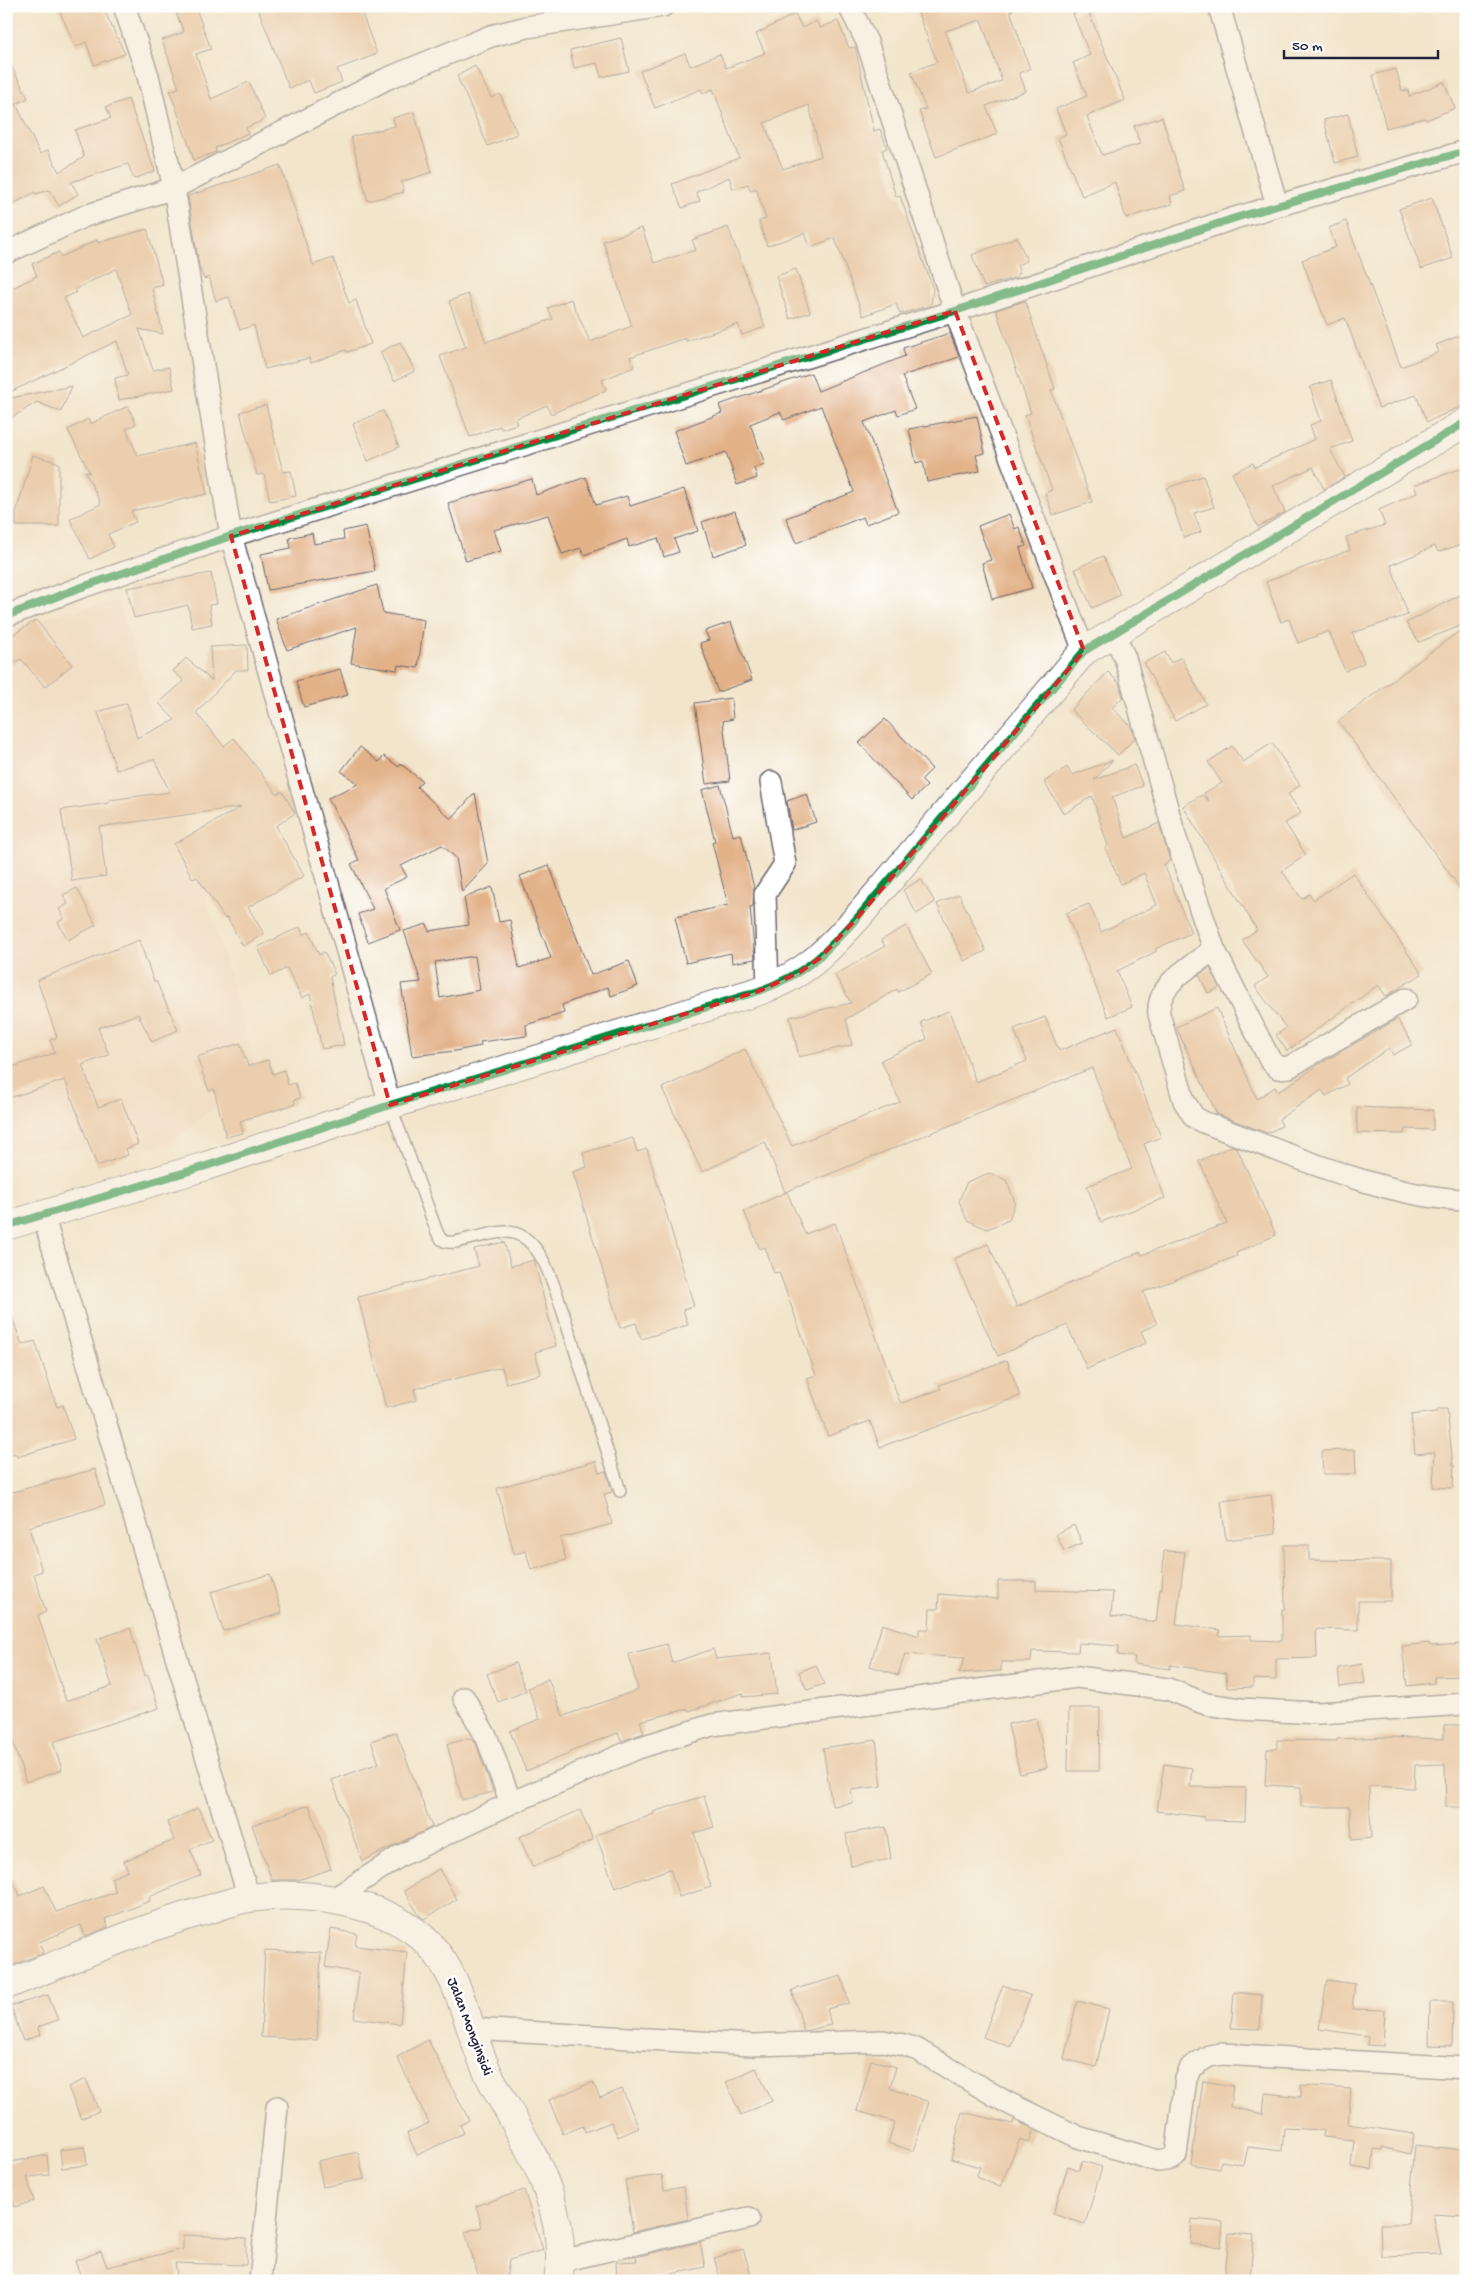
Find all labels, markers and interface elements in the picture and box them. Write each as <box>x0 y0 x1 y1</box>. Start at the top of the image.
scale bar <box>1284 28 1438 60</box>
text: 50 m <box>1292 38 1323 56</box>
street label: Jalan Monginsidi <box>442 1975 496 2078</box>

